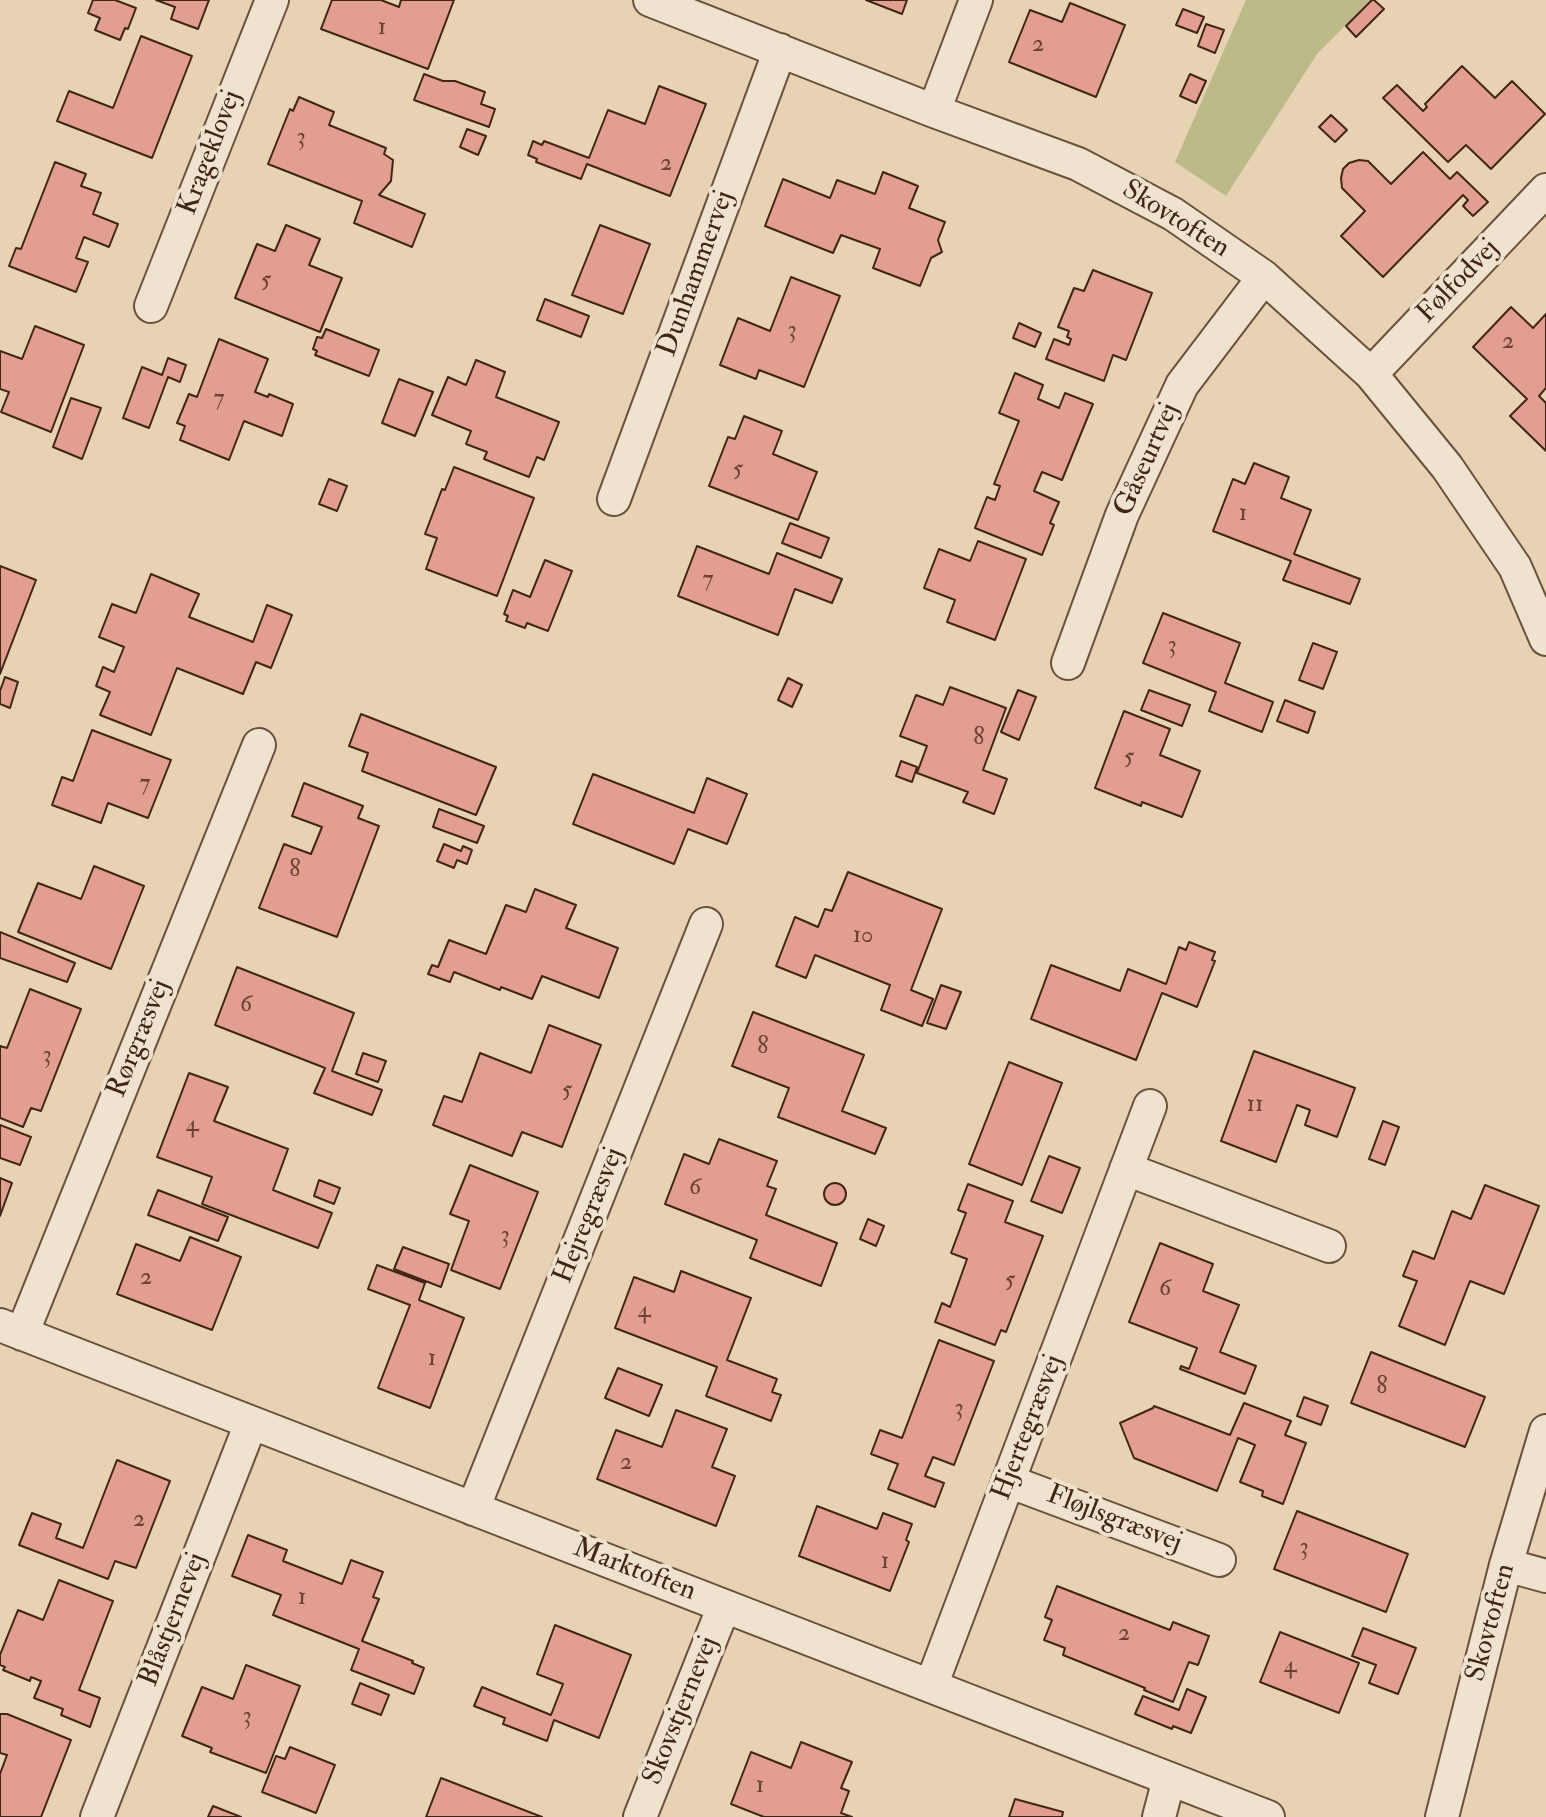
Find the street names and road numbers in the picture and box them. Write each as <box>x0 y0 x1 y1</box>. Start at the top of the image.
street label: Krageklovej <box>172 86 250 220</box>
street label: Skovtoften <box>1115 174 1235 266</box>
street label: Dunhammervej <box>652 187 742 361</box>
street label: Følfodvej <box>1411 233 1507 331</box>
street label: Gåseurtvej <box>1108 398 1188 522</box>
street label: Rørgræsvej <box>101 975 179 1103</box>
street label: Hejregræsvej <box>548 1143 632 1289</box>
street label: Hjertegræsvej <box>986 1351 1072 1505</box>
street label: Fløjlsgræsvej <box>1042 1479 1186 1561</box>
street label: Marktoften <box>568 1532 700 1610</box>
street label: Blåstjernevej <box>133 1548 215 1692</box>
street label: Skovtoften <box>1460 1560 1524 1686</box>
street label: Skovstjernevej <box>637 1632 727 1790</box>

